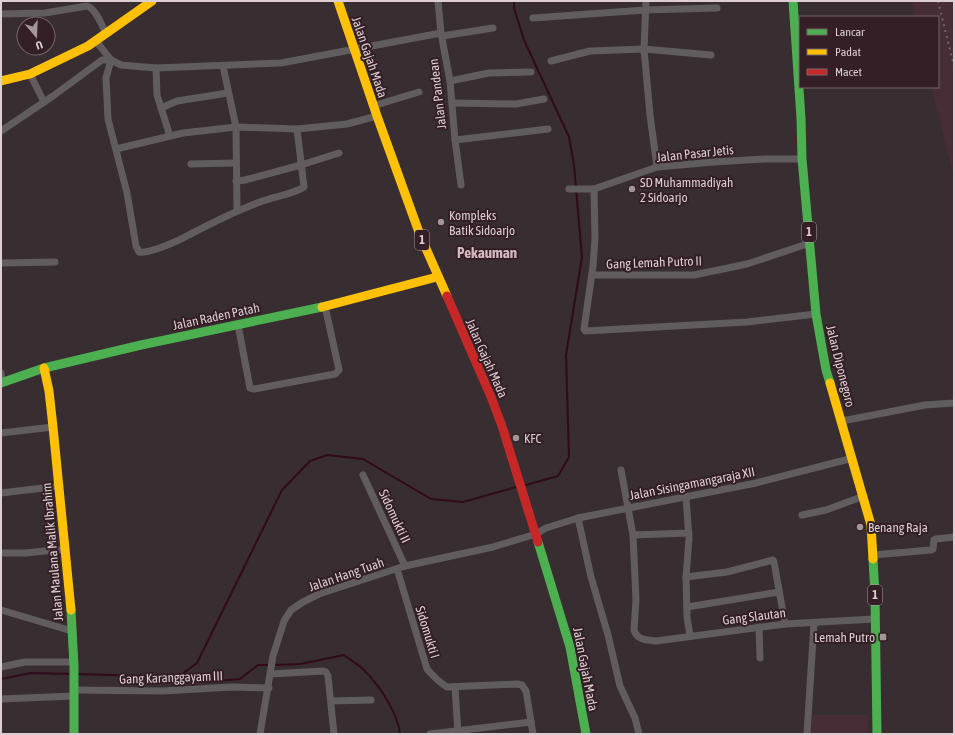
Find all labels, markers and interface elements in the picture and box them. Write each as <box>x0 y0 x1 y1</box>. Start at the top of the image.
street label: Jalan Gajah Mada <box>349 15 390 100</box>
north arrow <box>16 16 56 56</box>
legend <box>799 16 939 88</box>
text: Lancar <box>835 25 865 39</box>
text: U <box>34 39 44 52</box>
text: Padat <box>835 45 861 59</box>
street label: Jalan Pandean <box>426 58 449 130</box>
text: Macet <box>835 65 863 79</box>
street label: Jalan Pasar Jetis <box>656 142 735 165</box>
place label: SD Muhammadiyah 2 Sidoarjo <box>640 175 733 205</box>
marker: SD Muhammadiyah 2 Sidoarjo <box>627 184 637 194</box>
place label: Kompleks Batik Sidoarjo <box>449 208 515 238</box>
marker: Kompleks Batik Sidoarjo <box>436 217 446 227</box>
road number: 1 <box>802 222 816 242</box>
road number: 1 <box>415 230 429 250</box>
district label: Pekauman <box>457 244 517 261</box>
street label: Gang Lemah Putro II <box>606 253 702 272</box>
street label: Jalan Raden Patah <box>171 300 261 333</box>
street label: Jalan Gajah Mada <box>462 316 511 400</box>
street label: Jalan Diponegoro <box>823 324 858 409</box>
place label: KFC <box>524 431 542 446</box>
marker: KFC <box>511 433 521 443</box>
street label: Jalan Sisingamangaraja XII <box>628 464 756 503</box>
street label: Jalan Maulana Malik Ibrahim <box>39 482 66 622</box>
street label: Sidomukti II <box>376 487 413 545</box>
place label: Benang Raja <box>868 520 928 535</box>
marker: Benang Raja <box>855 522 865 532</box>
street label: Jalan Hang Tuah <box>306 555 386 594</box>
road number: 1 <box>868 585 882 605</box>
street label: Sidomukti I <box>412 604 443 660</box>
street label: Gang Slautan <box>721 605 787 628</box>
street label: Jalan Gajah Mada <box>570 626 601 712</box>
place label: Lemah Putro <box>814 630 875 645</box>
marker: Lemah Putro <box>878 632 888 642</box>
street label: Gang Karanggayam III <box>119 668 223 687</box>

